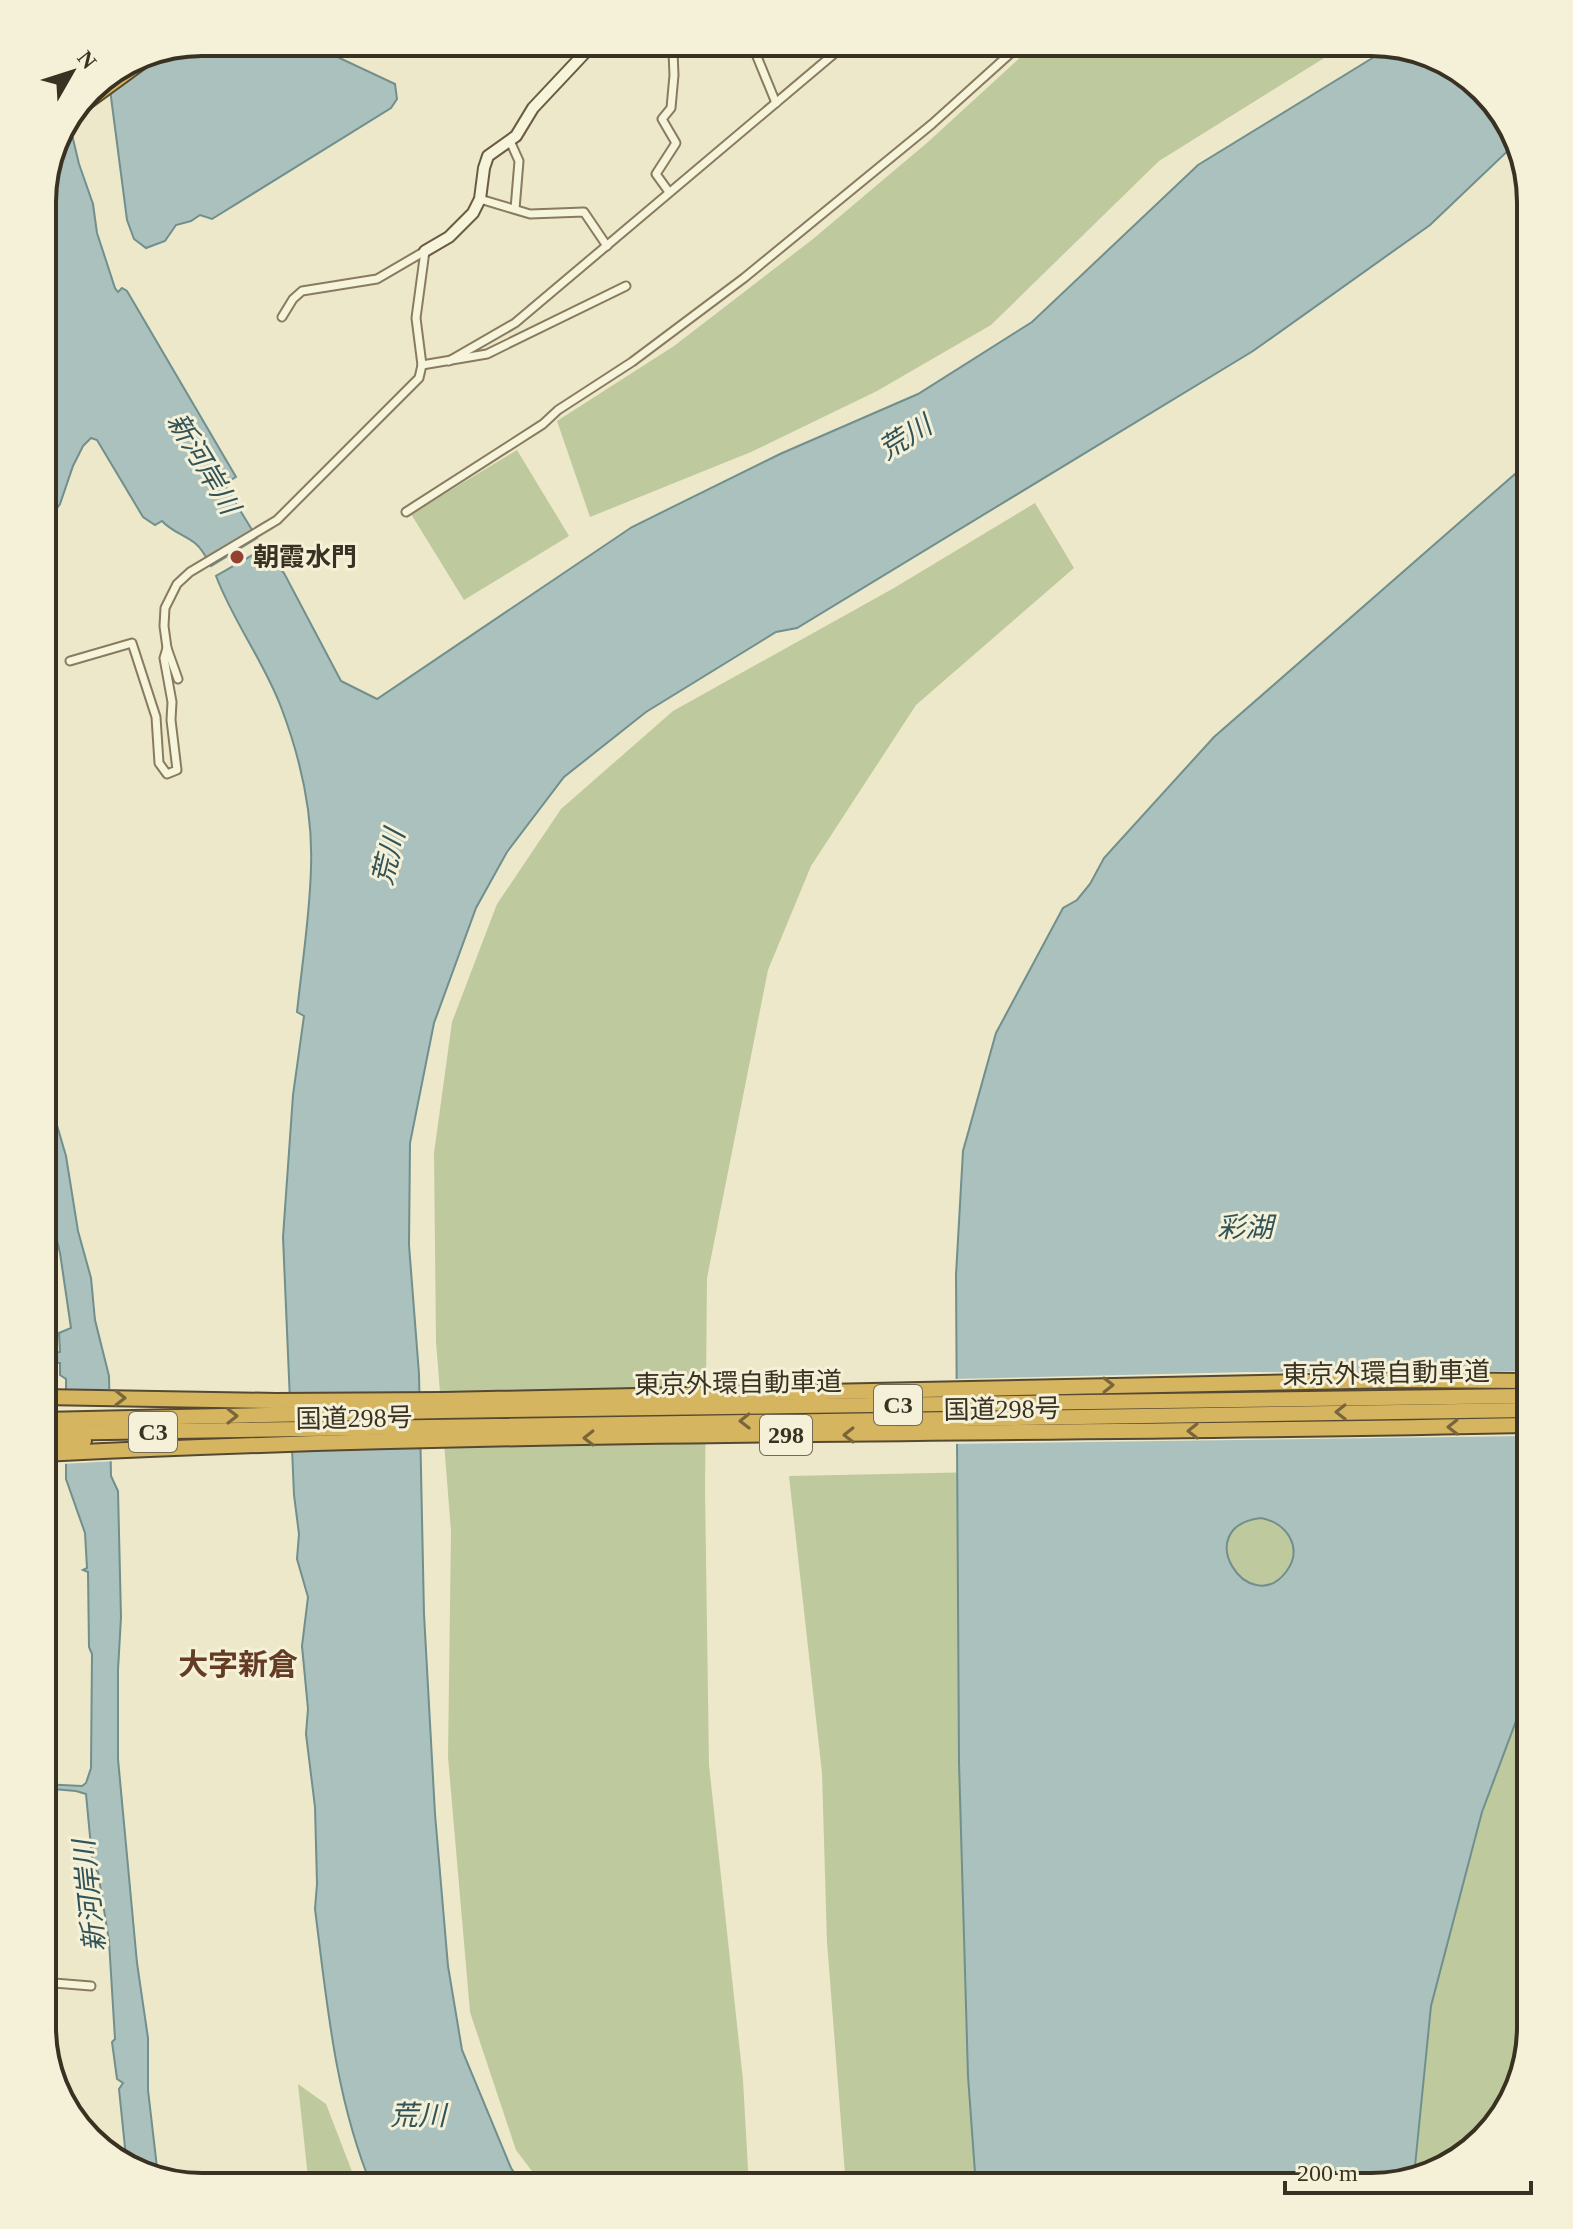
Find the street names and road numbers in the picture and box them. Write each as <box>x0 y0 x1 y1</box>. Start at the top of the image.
street label: 東京外環自動車道 <box>1282 1357 1490 1390</box>
street label: 東京外環自動車道 <box>634 1367 842 1400</box>
road number: C3 <box>874 1385 922 1425</box>
street label: 国道298号 <box>943 1394 1061 1425</box>
street label: 国道298号 <box>295 1403 413 1434</box>
road number: C3 <box>129 1412 177 1452</box>
road number: 298 <box>760 1415 812 1455</box>

